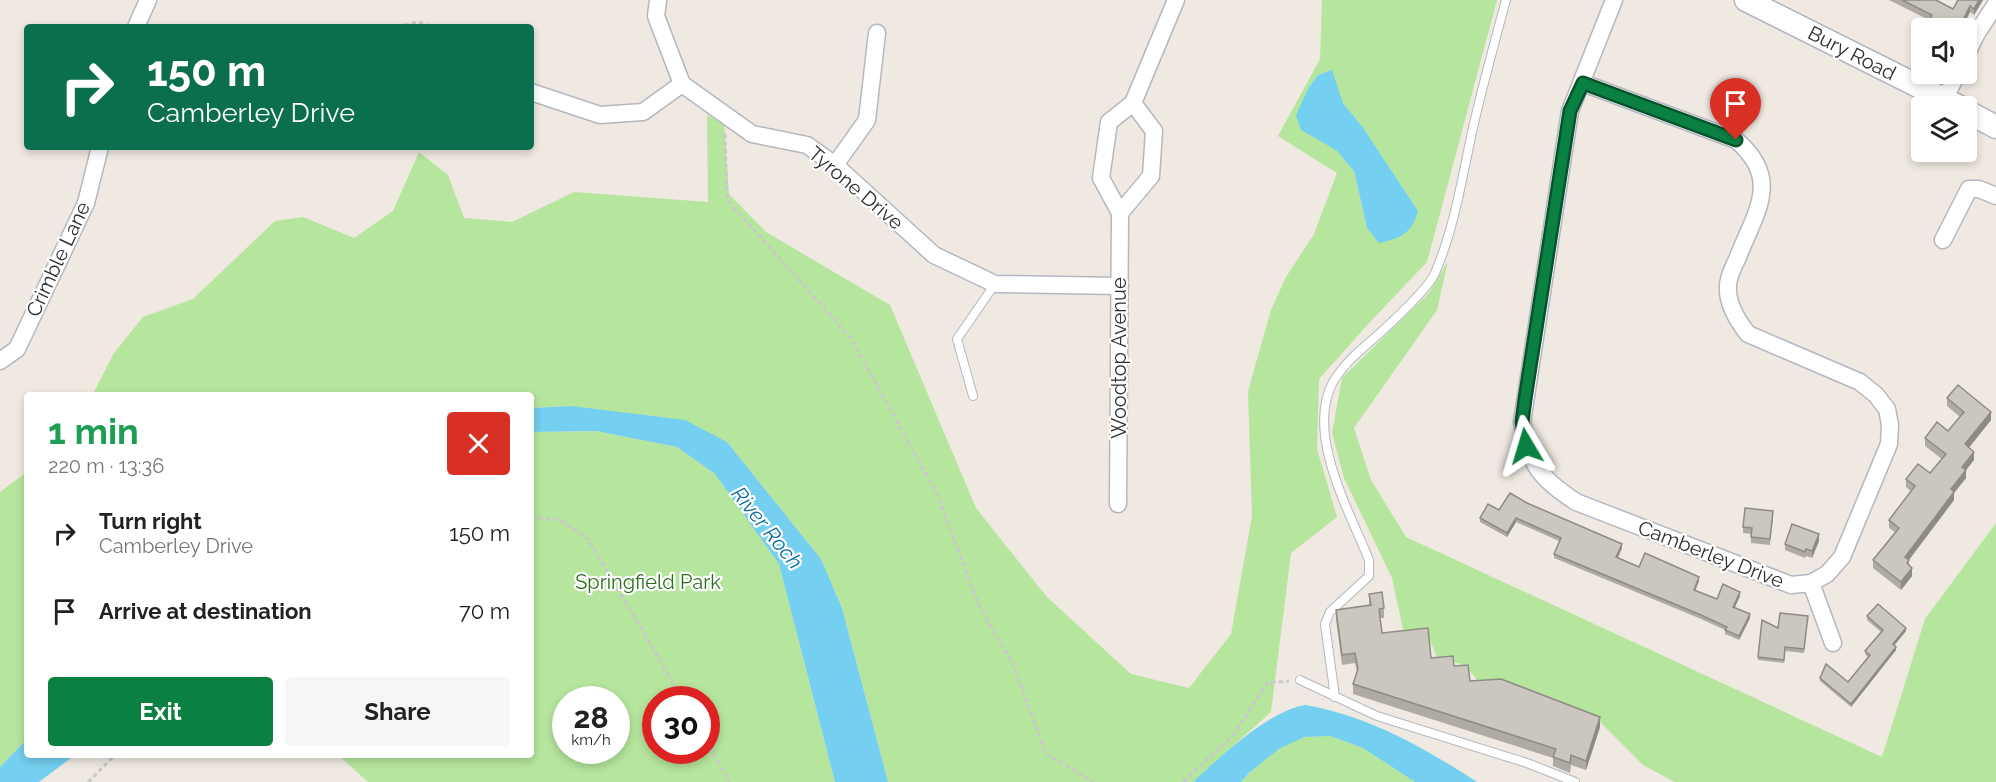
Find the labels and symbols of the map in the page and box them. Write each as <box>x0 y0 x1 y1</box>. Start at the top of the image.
street label: Bury Road <box>1804 21 1900 85</box>
pin <box>1710 78 1761 140</box>
street label: Tyrone Drive <box>804 141 908 235</box>
street label: Crimble Lane <box>21 197 95 320</box>
street label: Woodtop Avenue <box>1107 277 1131 439</box>
position arrow <box>1494 414 1558 478</box>
water label: River Roch <box>727 481 808 574</box>
street label: Camberley Drive <box>1635 515 1787 593</box>
park label: Springfield Park <box>575 570 721 594</box>
speed limit sign: 30 <box>642 686 720 764</box>

